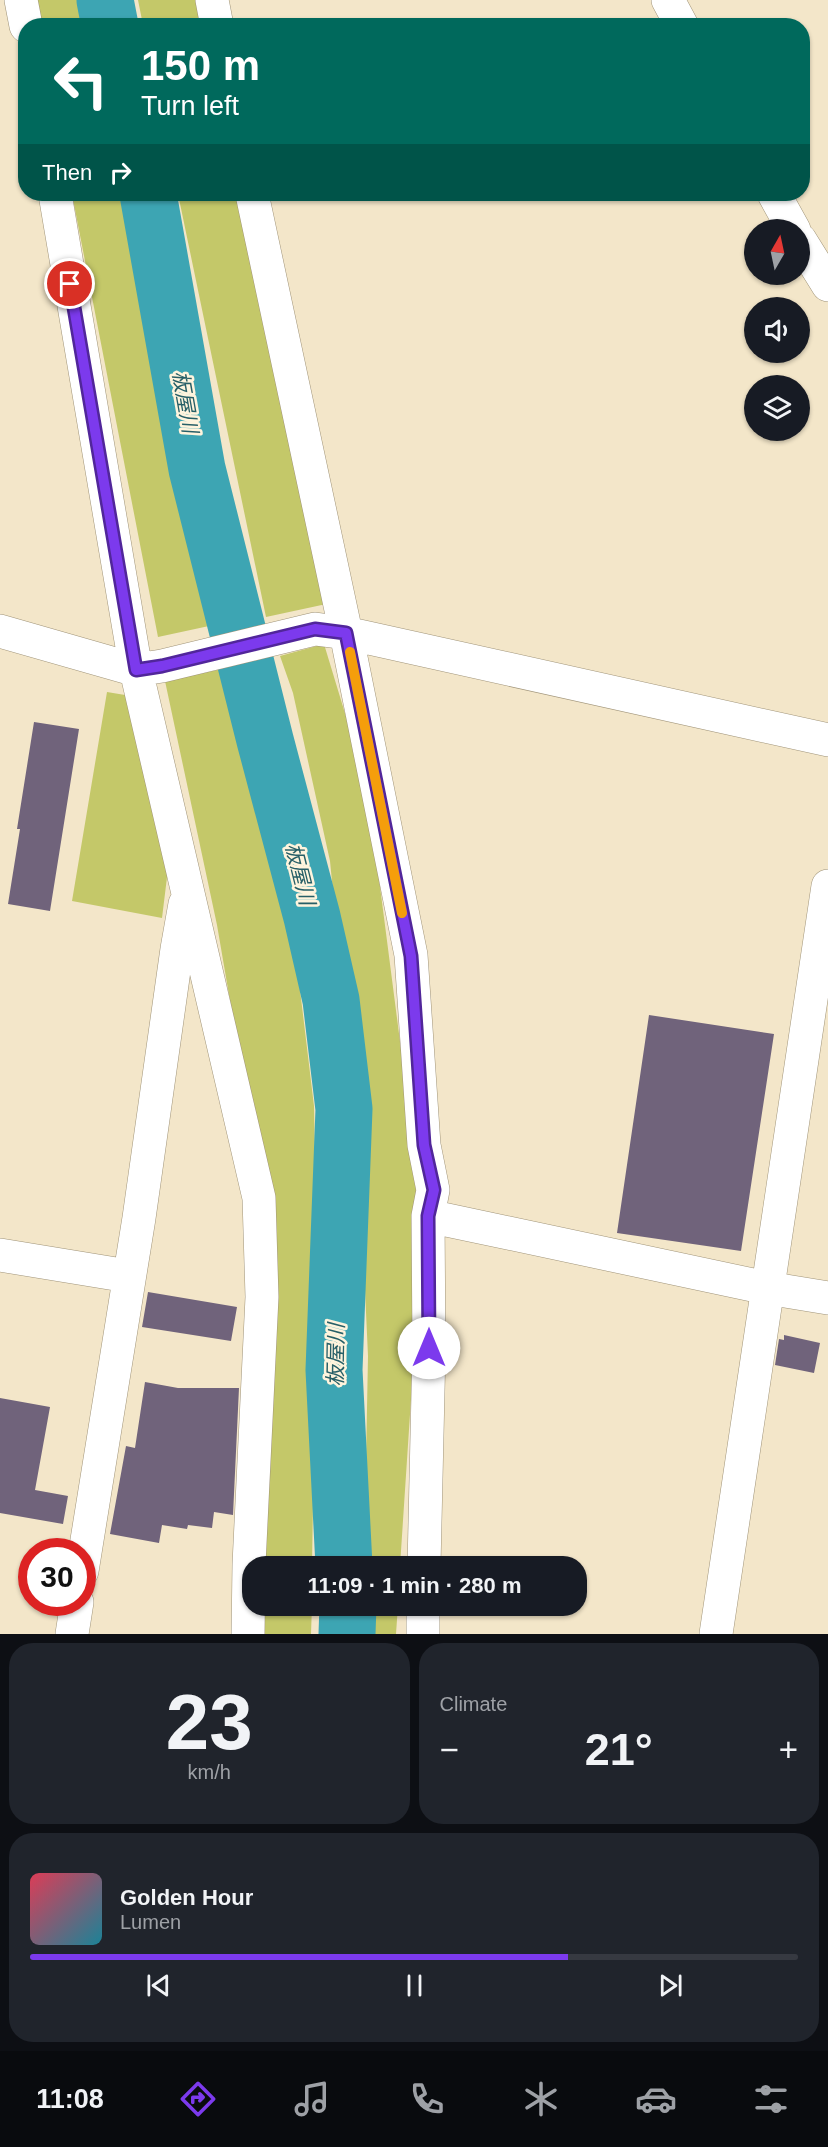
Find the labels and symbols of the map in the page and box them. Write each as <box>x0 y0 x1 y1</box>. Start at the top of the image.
north arrow <box>744 219 810 285</box>
pin <box>44 258 95 309</box>
water label: 板屋川 <box>169 369 203 437</box>
water label: 板屋川 <box>282 841 320 909</box>
position arrow <box>397 1316 461 1380</box>
water label: 板屋川 <box>323 1321 348 1387</box>
speed limit sign: 30 <box>18 1538 96 1616</box>

